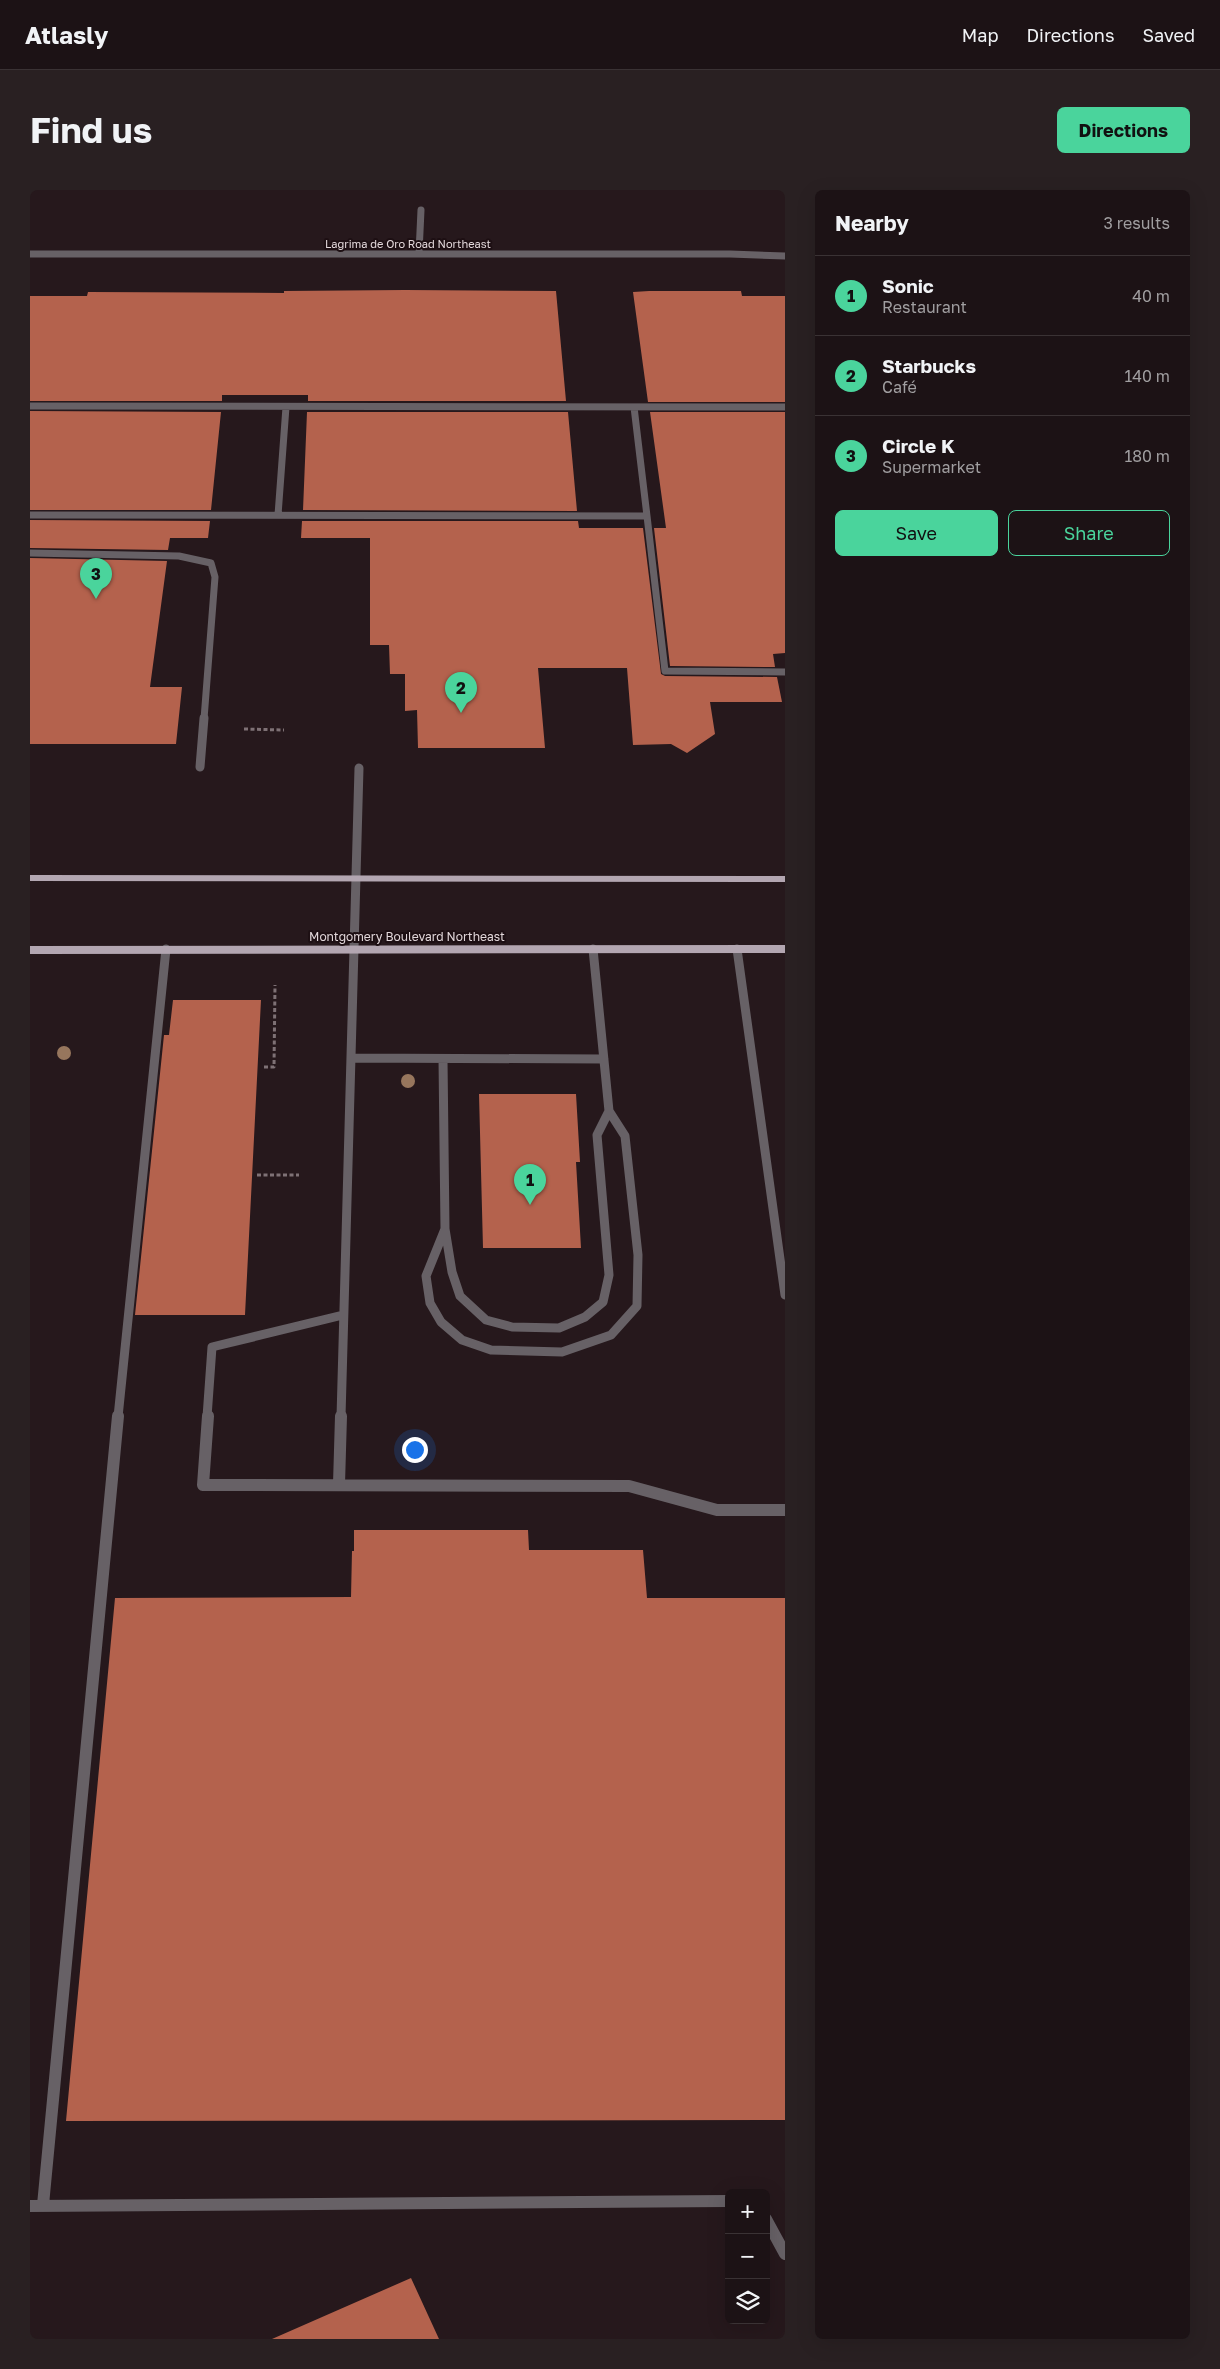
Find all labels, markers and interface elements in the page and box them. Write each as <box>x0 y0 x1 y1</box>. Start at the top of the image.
text: Atlasly <box>25 20 108 49</box>
text: Map <box>962 24 998 46</box>
text: Directions <box>1026 24 1114 46</box>
text: Saved <box>1142 24 1195 46</box>
button: Directions <box>1057 107 1190 153</box>
text: Find us <box>30 109 152 151</box>
text: Nearby <box>835 210 909 236</box>
text: 3 results <box>1103 213 1170 233</box>
street label: Lagrima de Oro Road Northeast <box>325 237 491 250</box>
text: Sonic <box>882 274 934 297</box>
text: 1 <box>847 286 855 306</box>
text: 40 m <box>1132 286 1170 306</box>
text: Restaurant <box>882 297 967 317</box>
text: Starbucks <box>882 354 976 377</box>
text: 2 <box>846 366 856 386</box>
text: 140 m <box>1124 366 1170 386</box>
text: Café <box>882 377 917 397</box>
text: Circle K <box>882 434 955 457</box>
text: 3 <box>846 446 856 466</box>
text: 180 m <box>1124 446 1170 466</box>
text: Supermarket <box>882 457 981 477</box>
button: Save <box>835 510 998 556</box>
button: Share <box>1008 510 1170 556</box>
pin: 3 <box>80 558 112 599</box>
pin: 2 <box>445 672 477 713</box>
street label: Montgomery Boulevard Northeast <box>309 929 505 944</box>
pin: 1 <box>514 1164 546 1205</box>
your location <box>402 1437 428 1463</box>
map controls <box>725 2189 770 2324</box>
button: + <box>725 2189 770 2234</box>
button: − <box>725 2234 770 2279</box>
button: layers <box>725 2279 770 2324</box>

